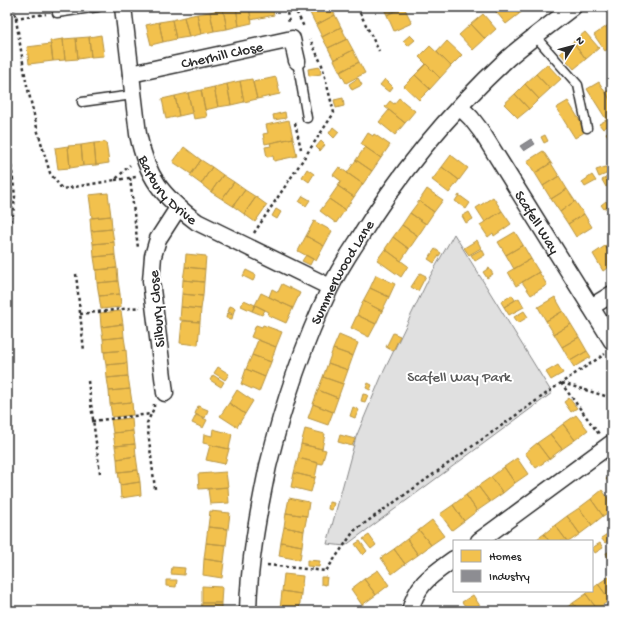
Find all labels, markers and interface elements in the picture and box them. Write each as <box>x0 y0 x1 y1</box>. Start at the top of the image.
north arrow <box>553 26 593 66</box>
text: N <box>573 35 586 48</box>
street label: Cherhill Close <box>180 39 265 74</box>
street label: Barbury Drive <box>133 153 200 230</box>
street label: Scafell Way <box>509 188 563 258</box>
street label: Summerwood Lane <box>308 217 379 328</box>
street label: Silbury Close <box>146 269 170 348</box>
park label: Scafell Way Park <box>407 369 512 387</box>
legend <box>453 540 593 592</box>
text: Homes <box>489 551 522 565</box>
text: Industry <box>489 571 530 585</box>

